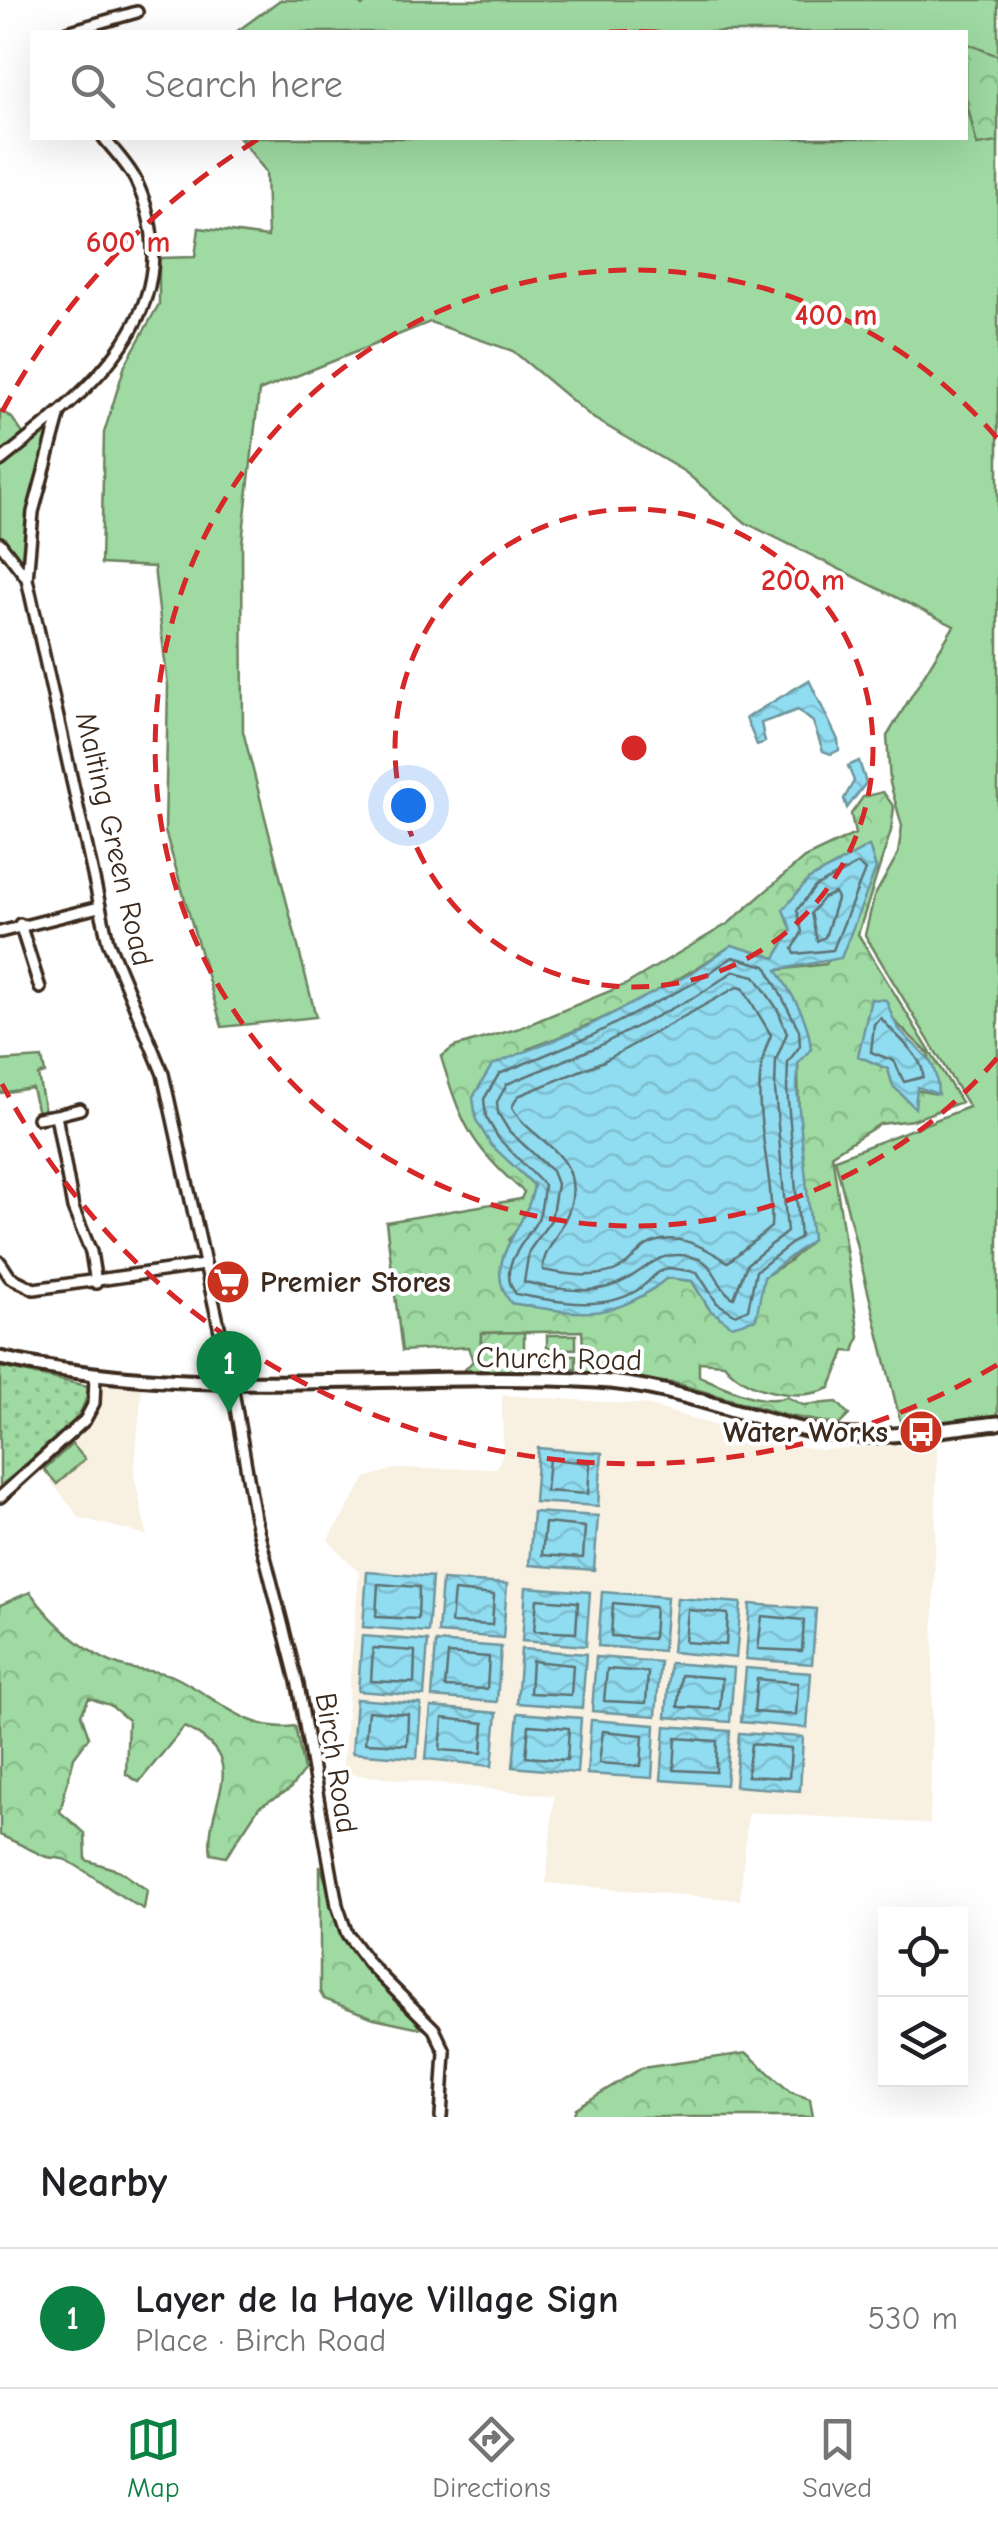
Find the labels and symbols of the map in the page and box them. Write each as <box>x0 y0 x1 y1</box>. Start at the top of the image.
text: 600 m <box>86 225 170 260</box>
text: 400 m <box>795 298 877 333</box>
text: 200 m <box>761 563 845 598</box>
street label: Malting Green Road <box>68 709 160 969</box>
centre of rings <box>616 730 652 766</box>
your location <box>383 780 434 831</box>
supermarket icon: Premier Stores <box>205 1259 251 1305</box>
place label: Premier Stores <box>260 1265 451 1300</box>
pin: 1 <box>196 1330 262 1413</box>
street label: Church Road <box>476 1340 642 1378</box>
bus stop icon: Water Works <box>898 1409 944 1455</box>
place label: Water Works <box>723 1415 888 1450</box>
street label: Birch Road <box>308 1690 364 1836</box>

